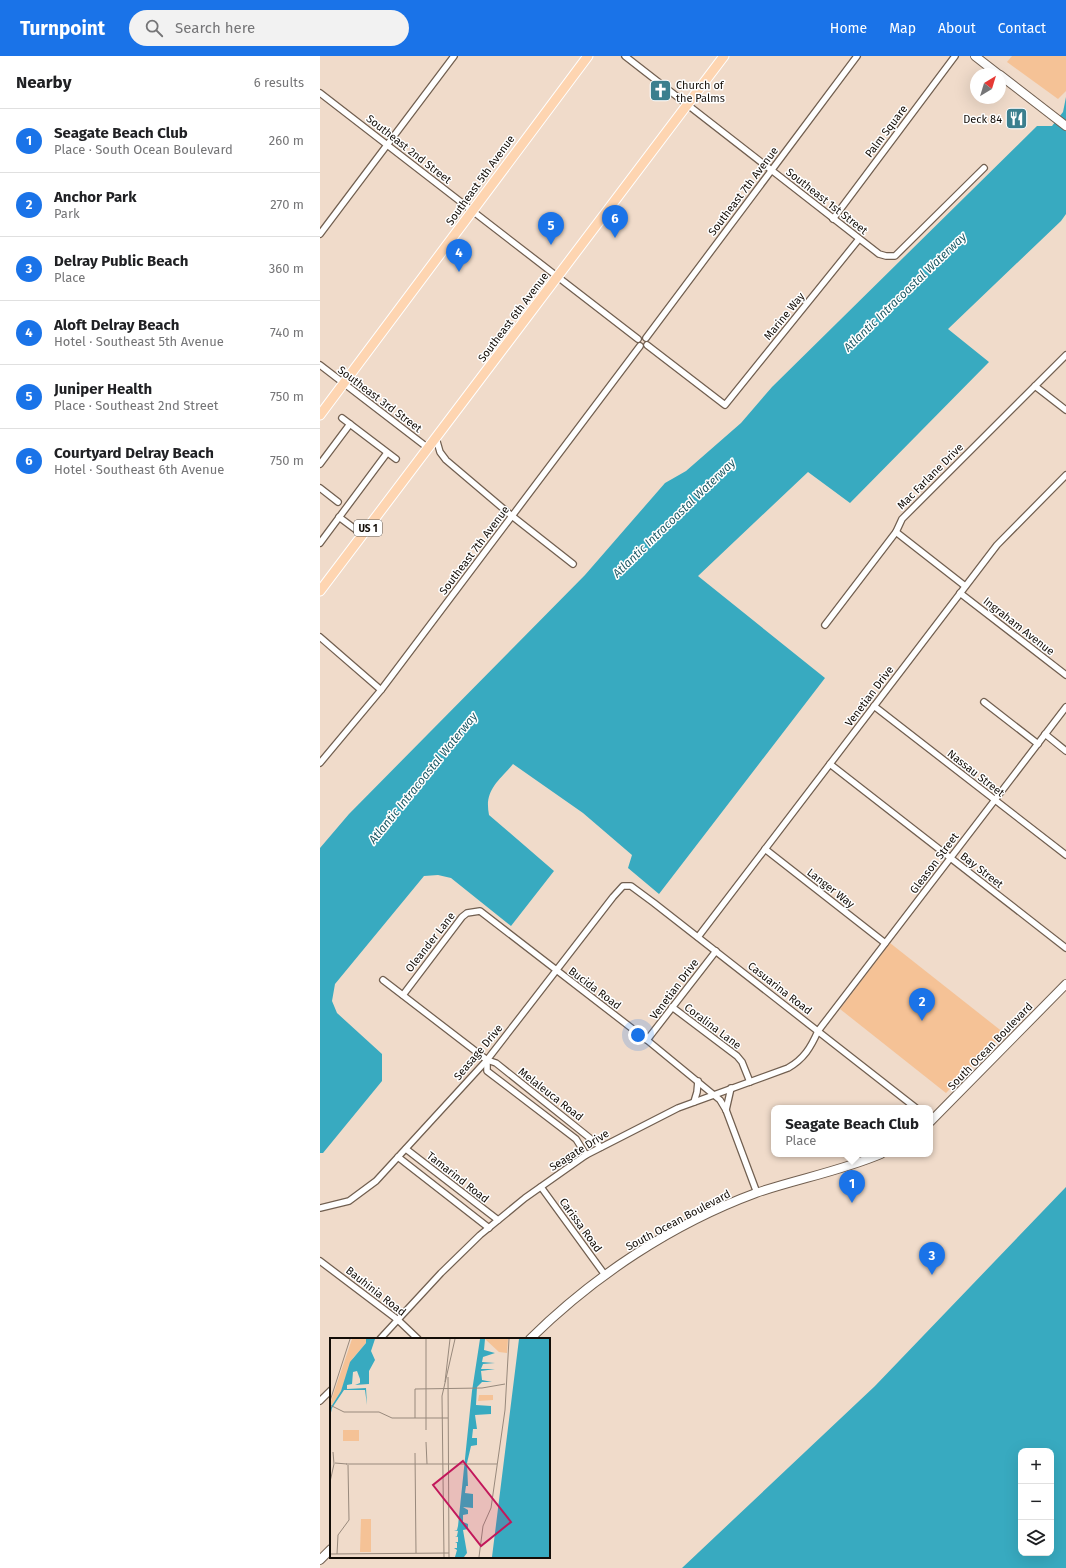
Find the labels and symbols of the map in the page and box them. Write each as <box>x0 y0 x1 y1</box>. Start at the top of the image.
north arrow <box>970 68 1006 104</box>
church icon: Church of the Palms <box>647 78 673 104</box>
place label: Church of the Palms <box>676 79 725 105</box>
street label: Palm Square <box>863 103 910 160</box>
restaurant icon: Deck 84 <box>1004 106 1030 132</box>
street label: Southeast 2nd Street <box>364 112 454 187</box>
place label: Deck 84 <box>963 113 1002 126</box>
street label: Southeast 5th Avenue <box>443 133 517 228</box>
street label: Southeast 7th Avenue <box>706 144 781 238</box>
street label: Southeast 1st Street <box>783 166 870 237</box>
pin: 6 <box>602 205 628 238</box>
pin: 5 <box>538 212 564 245</box>
water label: Atlantic Intracoastal Waterway <box>840 229 970 355</box>
pin: 4 <box>446 239 472 272</box>
street label: Southeast 6th Avenue <box>475 270 551 365</box>
street label: Marine Way <box>761 290 808 343</box>
street label: Southeast 3rd Street <box>335 364 424 435</box>
street label: Mac Farlane Drive <box>895 441 966 512</box>
water label: Atlantic Intracoastal Waterway <box>609 455 739 581</box>
street label: Southeast 7th Avenue <box>437 503 512 597</box>
road number: US 1 <box>354 520 382 536</box>
street label: Ingraham Avenue <box>981 595 1057 658</box>
street label: Venetian Drive <box>842 663 896 729</box>
water label: Atlantic Intracoastal Waterway <box>365 709 481 847</box>
street label: Nassau Street <box>945 747 1007 800</box>
street label: Gleason Street <box>907 830 961 896</box>
street label: Bay Street <box>958 850 1006 891</box>
street label: Langer Way <box>804 866 857 911</box>
street label: Oleander Lane <box>403 910 458 975</box>
street label: Venetian Drive <box>647 956 701 1022</box>
street label: Casuarina Road <box>745 959 814 1017</box>
street label: Bucida Road <box>566 964 623 1012</box>
pin: 2 <box>909 988 935 1021</box>
street label: South Ocean Boulevard <box>945 1000 1035 1093</box>
street label: Coralina Lane <box>682 1001 744 1052</box>
street label: Seasage Drive <box>451 1022 506 1083</box>
your location <box>628 1025 648 1045</box>
street label: Melaleuca Road <box>516 1065 586 1124</box>
street label: Seagate Drive <box>547 1127 611 1174</box>
street label: Tamarind Road <box>424 1149 491 1206</box>
pin: 1 <box>839 1170 865 1203</box>
street label: South Ocean Boulevard <box>624 1187 733 1254</box>
street label: Carissa Road <box>557 1196 605 1255</box>
pin: 3 <box>919 1242 945 1275</box>
street label: Bauhinia Road <box>343 1264 408 1319</box>
inset map <box>330 1338 550 1558</box>

